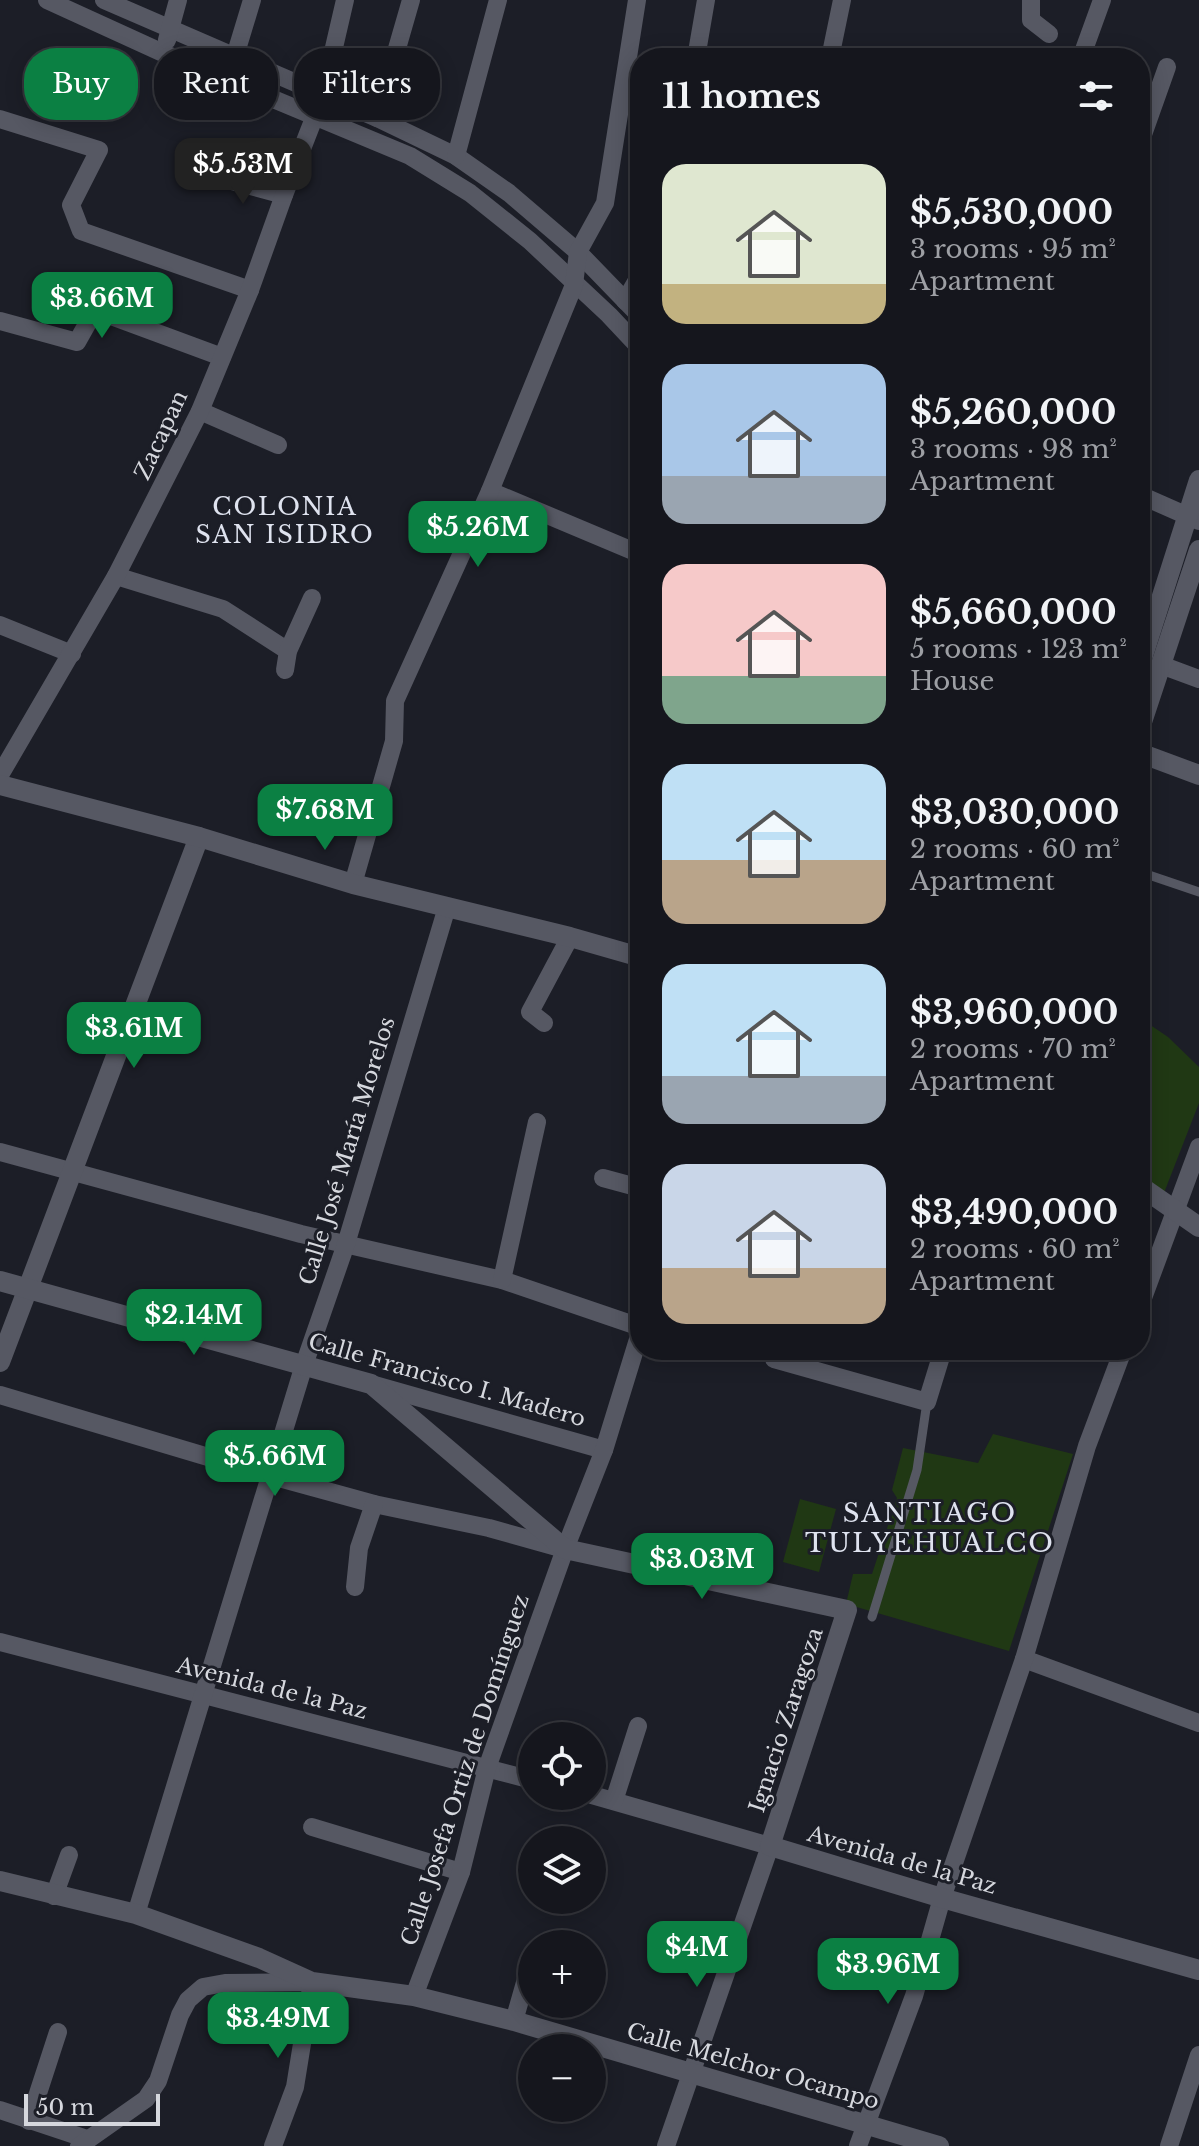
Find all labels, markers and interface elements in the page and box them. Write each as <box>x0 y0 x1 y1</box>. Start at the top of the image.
chip: Buy <box>24 48 138 120</box>
chip: Rent <box>154 48 278 120</box>
chip: Filters <box>294 48 440 120</box>
icon: filters <box>1074 74 1118 118</box>
text: 11 homes <box>662 75 821 117</box>
pin: $5.53M <box>178 138 308 206</box>
text: $5.53M <box>193 148 293 180</box>
text: $5,530,000 <box>910 191 1113 233</box>
icon: home <box>726 196 822 292</box>
text: 3 rooms · 95 m² <box>910 233 1116 265</box>
text: Apartment <box>910 265 1055 297</box>
pin: $3.66M <box>37 272 167 340</box>
text: $3.66M <box>50 282 154 314</box>
street label: Zacapan <box>129 386 193 484</box>
text: $5,260,000 <box>910 391 1116 433</box>
icon: home <box>726 396 822 492</box>
text: 3 rooms · 98 m² <box>910 433 1117 465</box>
text: Apartment <box>910 465 1055 497</box>
district label: COLONIA SAN ISIDRO <box>195 492 375 549</box>
pin: $5.26M <box>413 501 543 569</box>
text: $5.26M <box>426 511 530 543</box>
text: $5,660,000 <box>910 591 1117 633</box>
icon: home <box>726 596 822 692</box>
text: 5 rooms · 123 m² <box>910 633 1127 665</box>
text: House <box>910 665 994 697</box>
pin: $7.68M <box>260 784 390 852</box>
text: $3,030,000 <box>910 791 1119 833</box>
text: $7.68M <box>276 794 374 826</box>
icon: home <box>726 796 822 892</box>
text: 2 rooms · 60 m² <box>910 833 1120 865</box>
text: Apartment <box>910 865 1055 897</box>
text: $3,960,000 <box>910 991 1119 1033</box>
icon: home <box>726 996 822 1092</box>
pin: $3.61M <box>69 1002 199 1070</box>
text: $3.61M <box>85 1012 183 1044</box>
street label: Calle José María Morelos <box>293 1014 401 1288</box>
text: 2 rooms · 70 m² <box>910 1033 1116 1065</box>
text: Apartment <box>910 1065 1055 1097</box>
text: $3,490,000 <box>910 1191 1118 1233</box>
icon: home <box>726 1196 822 1292</box>
text: 2 rooms · 60 m² <box>910 1233 1120 1265</box>
text: Apartment <box>910 1265 1055 1297</box>
pin: $2.14M <box>129 1289 259 1357</box>
text: $2.14M <box>145 1299 243 1331</box>
street label: Calle Francisco I. Madero <box>305 1328 589 1432</box>
pin: $5.66M <box>210 1430 340 1498</box>
text: $5.66M <box>223 1440 327 1472</box>
district label: SANTIAGO TULYEHUALCO <box>805 1497 1055 1559</box>
pin: $3.03M <box>637 1533 767 1601</box>
text: $3.03M <box>649 1543 755 1575</box>
street label: Calle Josefa Ortiz de Domínguez <box>395 1591 535 1949</box>
street label: Ignacio Zaragoza <box>743 1623 829 1816</box>
street label: Avenida de la Paz <box>173 1651 370 1725</box>
map controls <box>518 1722 606 2122</box>
button: locate <box>518 1722 606 1810</box>
street label: Avenida de la Paz <box>803 1820 1000 1900</box>
button: layers <box>518 1826 606 1914</box>
pin: $4M <box>658 1921 736 1989</box>
button: + <box>518 1930 606 2018</box>
text: $4M <box>665 1931 729 1963</box>
pin: $3.96M <box>823 1938 953 2006</box>
text: $3.96M <box>836 1948 940 1980</box>
pin: $3.49M <box>213 1992 343 2060</box>
text: $3.49M <box>226 2002 330 2034</box>
street label: Calle Melchor Ocampo <box>624 2017 882 2115</box>
button: − <box>518 2034 606 2122</box>
scale bar <box>24 2090 160 2126</box>
text: 50 m <box>36 2094 94 2121</box>

